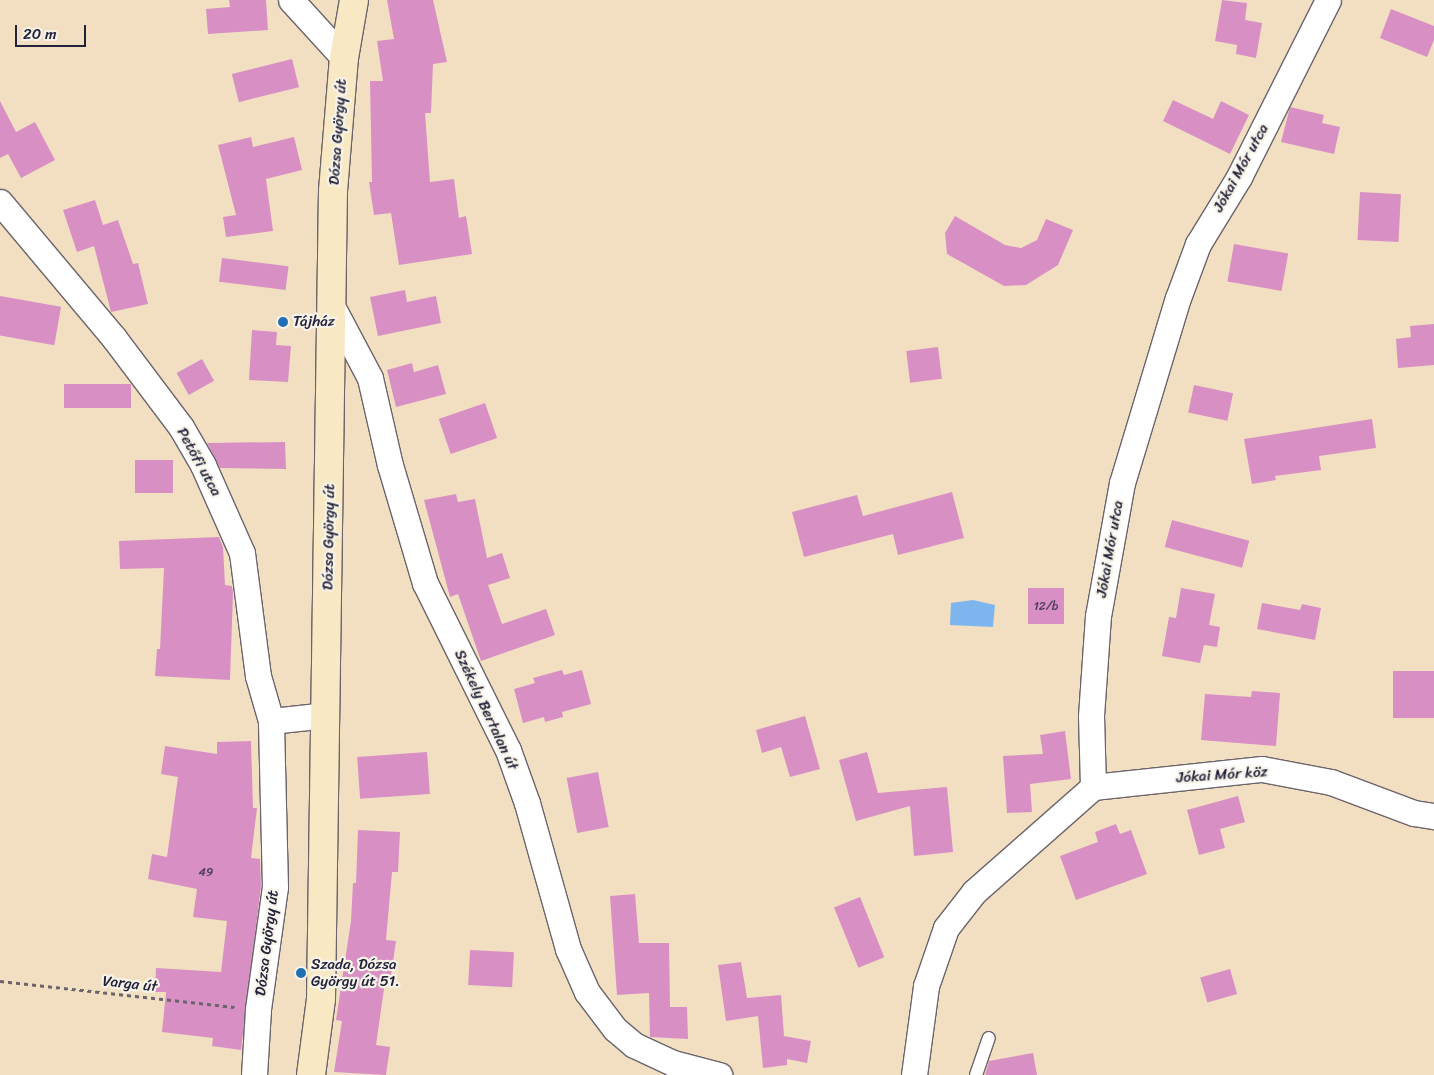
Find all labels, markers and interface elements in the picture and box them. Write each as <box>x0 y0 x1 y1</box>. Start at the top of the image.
scale bar <box>18 15 89 47</box>
text: 20 m <box>23 21 57 47</box>
street label: Dózsa György út <box>325 78 351 186</box>
street label: Jókai Mór utca <box>1209 121 1273 215</box>
place label: Tájház <box>293 313 335 331</box>
marker: Tájház <box>277 316 289 328</box>
street label: Petőfi utca <box>173 425 225 499</box>
street label: Dózsa György út <box>319 483 339 591</box>
street label: Jókai Mór utca <box>1093 499 1127 599</box>
house number: 12/b <box>1034 600 1058 614</box>
street label: Székely Bertalan út <box>450 647 522 773</box>
street label: Jókai Mór köz <box>1176 763 1268 787</box>
house number: 49 <box>199 866 213 880</box>
street label: Dózsa György út <box>252 889 282 997</box>
place label: Szada, Dózsa György út 51. <box>311 955 400 990</box>
marker: Szada, Dózsa György út 51. <box>295 967 307 979</box>
street label: Varga út <box>102 972 158 996</box>

